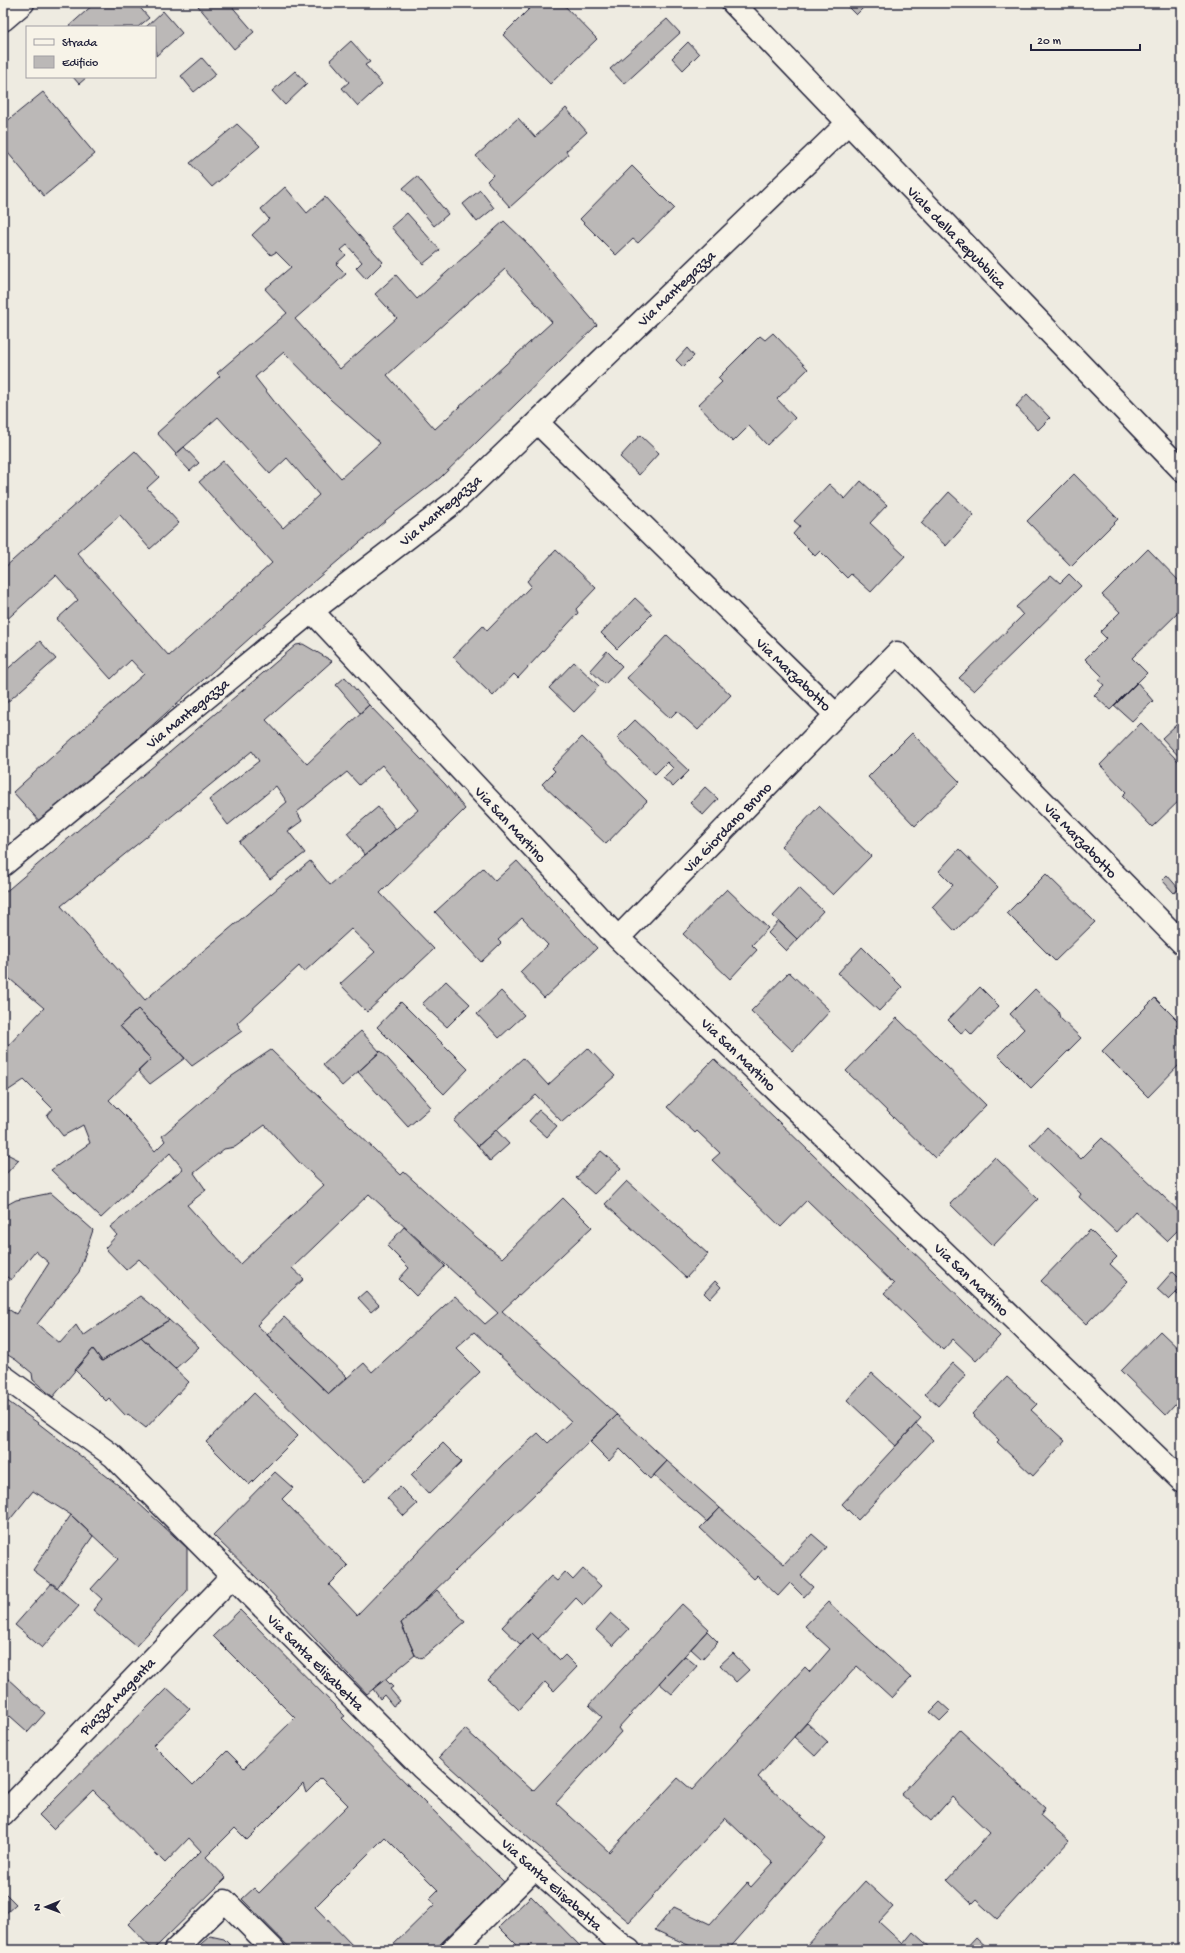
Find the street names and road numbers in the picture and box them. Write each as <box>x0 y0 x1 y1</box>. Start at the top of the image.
street label: Viale della Repubblica <box>901 183 1010 294</box>
street label: Via Mantegazza <box>634 247 721 332</box>
street label: Via Mantegazza <box>396 472 487 552</box>
street label: Via Marzabotto <box>750 634 834 716</box>
street label: Via Mantegazza <box>142 675 234 754</box>
street label: Via Giordano Bruno <box>680 779 777 878</box>
street label: Via San Martino <box>469 783 550 867</box>
street label: Via Marzabotto <box>1038 799 1120 883</box>
street label: Via San Martino <box>695 1014 779 1096</box>
street label: Via San Martino <box>928 1239 1012 1321</box>
street label: Via Santa Elisabetta <box>262 1610 367 1716</box>
street label: Piazza Magenta <box>76 1654 161 1741</box>
street label: Via Santa Elisabetta <box>496 1835 605 1936</box>

